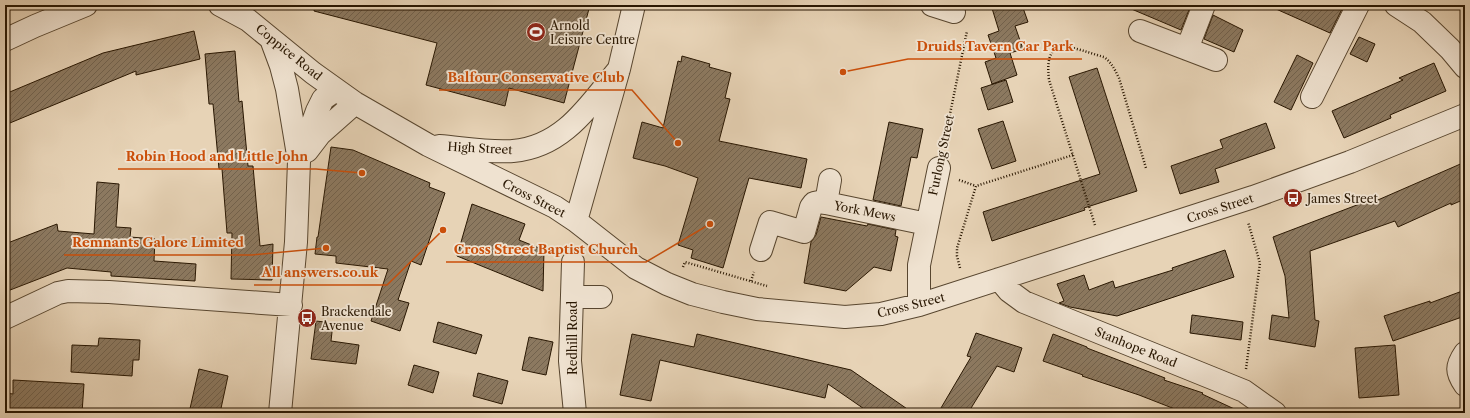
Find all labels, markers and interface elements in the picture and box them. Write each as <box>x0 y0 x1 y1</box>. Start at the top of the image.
place label: Arnold Leisure Centre <box>549 18 635 47</box>
street label: Coppice Road <box>253 21 326 84</box>
sports icon: Arnold Leisure Centre <box>525 21 547 43</box>
callout: Druids Tavern Car Park <box>908 34 1082 59</box>
text: Druids Tavern Car Park <box>916 38 1074 54</box>
callout: Balfour Conservative Club <box>439 65 632 90</box>
text: Balfour Conservative Club <box>448 69 624 85</box>
street label: Furlong Street <box>925 113 957 197</box>
street label: High Street <box>447 139 514 157</box>
callout: Robin Hood and Little John <box>118 144 316 169</box>
text: Robin Hood and Little John <box>126 148 308 164</box>
street label: Cross Street <box>500 176 569 221</box>
bus stop icon: James Street <box>1282 187 1304 209</box>
street label: Cross Street <box>1185 190 1256 226</box>
place label: James Street <box>1305 191 1378 206</box>
street label: York Mews <box>832 197 897 224</box>
callout: Remnants Galore Limited <box>64 230 252 255</box>
text: Remnants Galore Limited <box>72 234 244 250</box>
callout: Cross Street Baptist Church <box>446 237 646 262</box>
text: Cross Street Baptist Church <box>454 241 638 257</box>
callout: All answers.co.uk <box>254 260 387 285</box>
text: All answers.co.uk <box>261 264 379 280</box>
street label: Cross Street <box>876 289 947 321</box>
street label: Redhill Road <box>565 300 580 375</box>
place label: Brackendale Avenue <box>320 304 392 333</box>
bus stop icon: Brackendale Avenue <box>296 307 318 329</box>
street label: Stanhope Road <box>1093 324 1180 371</box>

